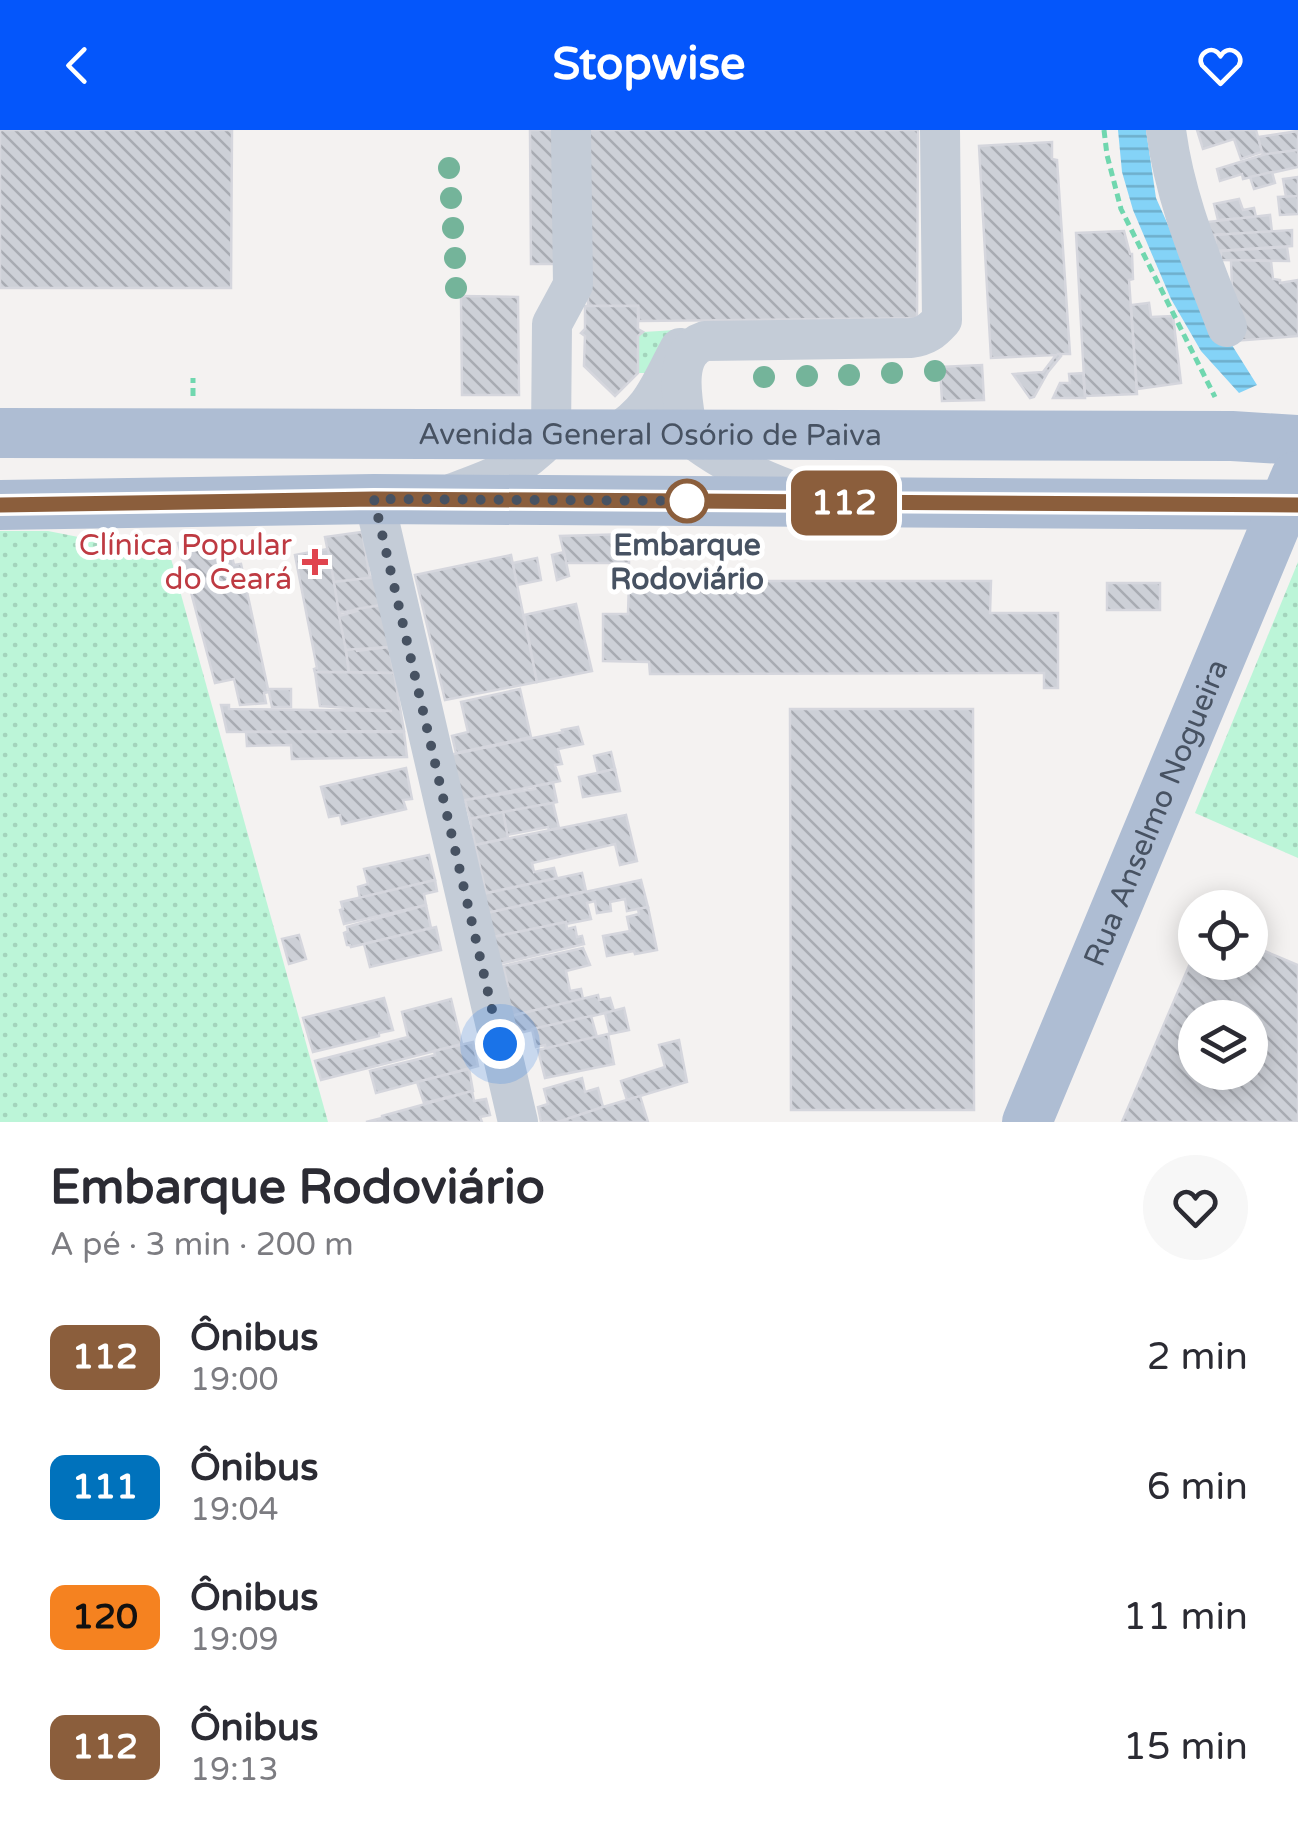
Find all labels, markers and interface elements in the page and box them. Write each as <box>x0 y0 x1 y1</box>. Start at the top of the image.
icon: back <box>50 38 105 93</box>
text: Stopwise <box>553 38 745 92</box>
icon: heart <box>1193 38 1248 93</box>
street label: Avenida General Osório de Paiva <box>418 416 882 454</box>
line badge: 112 <box>786 470 902 536</box>
marker: Embarque Rodoviário <box>666 480 708 522</box>
text: 112 <box>811 482 877 524</box>
place label: Clínica Popular do Ceará <box>79 527 293 598</box>
place label: Embarque Rodoviário <box>610 527 764 598</box>
marker: Clínica Popular do Ceará <box>302 549 328 575</box>
street label: Rua Anselmo Nogueira <box>1076 654 1237 972</box>
map controls <box>1178 890 1268 1090</box>
button: locate <box>1178 890 1268 980</box>
button: layers <box>1178 1000 1268 1090</box>
your location <box>475 1019 525 1069</box>
button: heart <box>1143 1155 1248 1260</box>
text: Embarque Rodoviário <box>50 1159 545 1217</box>
text: A pé · 3 min · 200 m <box>50 1226 354 1264</box>
text: Ônibus <box>190 1315 318 1361</box>
text: 2 min <box>1147 1334 1248 1380</box>
text: 112 <box>72 1336 138 1378</box>
text: 19:00 <box>190 1361 279 1399</box>
text: Ônibus <box>190 1445 318 1491</box>
text: 6 min <box>1147 1464 1248 1510</box>
text: 111 <box>72 1466 138 1508</box>
text: 19:04 <box>190 1491 279 1529</box>
text: Ônibus <box>190 1575 318 1621</box>
text: 11 min <box>1123 1594 1248 1640</box>
text: 120 <box>72 1596 138 1638</box>
text: 19:09 <box>190 1621 279 1659</box>
text: Ônibus <box>190 1705 318 1751</box>
text: 15 min <box>1123 1724 1248 1770</box>
text: 112 <box>72 1726 138 1768</box>
text: 19:13 <box>190 1751 279 1789</box>

